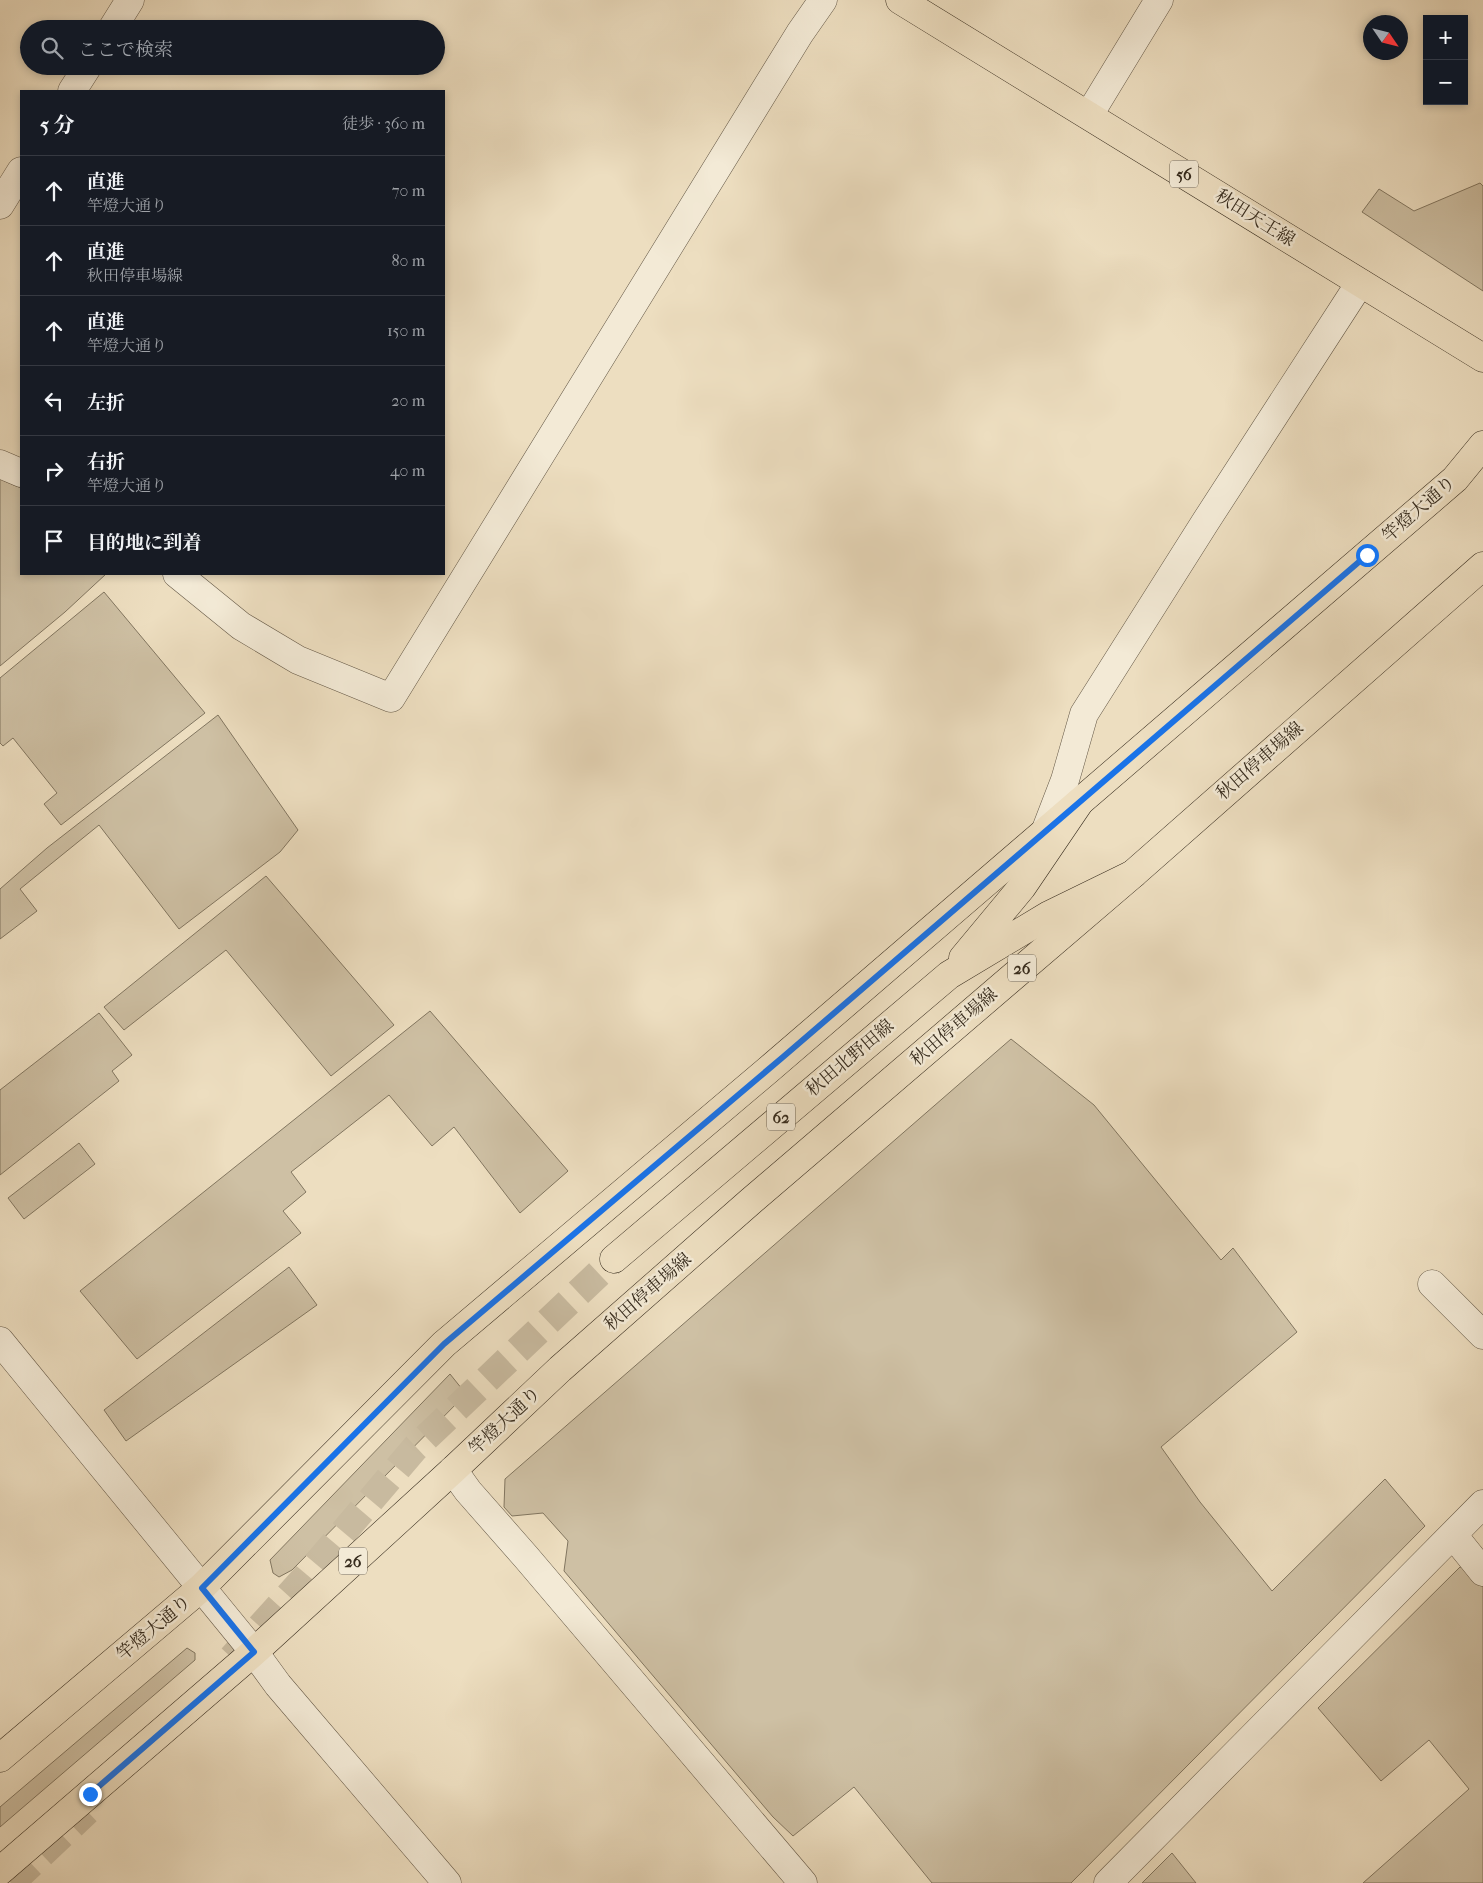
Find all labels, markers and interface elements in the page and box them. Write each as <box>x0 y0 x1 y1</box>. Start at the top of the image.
north arrow <box>1363 15 1408 60</box>
map controls <box>1423 15 1468 105</box>
button: + <box>1423 15 1468 60</box>
search box <box>20 20 445 75</box>
icon: search <box>38 34 66 62</box>
text: ここで検索 <box>78 39 173 61</box>
button: − <box>1423 60 1468 105</box>
text: 5 分 <box>40 113 75 137</box>
text: 徒歩 · 360 m <box>342 114 425 133</box>
road number: 56 <box>1170 160 1198 188</box>
text: 直進 <box>87 171 125 193</box>
icon: ahead <box>40 177 68 205</box>
text: 70 m <box>392 181 425 200</box>
street label: 秋田天王線 <box>1211 185 1299 251</box>
text: 竿燈大通り <box>87 196 167 215</box>
text: 直進 <box>87 241 125 263</box>
icon: ahead <box>40 247 68 275</box>
text: 80 m <box>391 251 425 270</box>
text: 秋田停車場線 <box>87 266 183 285</box>
text: 直進 <box>87 311 125 333</box>
icon: ahead <box>40 317 68 345</box>
text: 150 m <box>387 321 425 340</box>
text: 竿燈大通り <box>87 336 167 355</box>
icon: left <box>40 387 68 415</box>
text: 20 m <box>391 391 425 410</box>
text: 左折 <box>87 392 125 414</box>
text: 右折 <box>87 451 125 473</box>
icon: right <box>40 457 68 485</box>
text: 40 m <box>390 461 425 480</box>
street label: 竿燈大通り <box>1378 472 1460 546</box>
text: 竿燈大通り <box>87 476 167 495</box>
icon: arrive <box>40 527 68 555</box>
text: 目的地に到着 <box>87 532 201 554</box>
route start <box>1356 544 1379 567</box>
street label: 秋田停車場線 <box>1212 718 1308 804</box>
road number: 26 <box>1008 954 1036 981</box>
street label: 秋田停車場線 <box>906 984 1002 1070</box>
street label: 秋田北野田線 <box>802 1015 898 1101</box>
road number: 62 <box>767 1104 795 1130</box>
street label: 秋田停車場線 <box>600 1249 696 1335</box>
street label: 竿燈大通り <box>465 1383 545 1459</box>
road number: 26 <box>339 1548 367 1574</box>
street label: 竿燈大通り <box>113 1591 195 1665</box>
route end <box>79 1783 102 1806</box>

